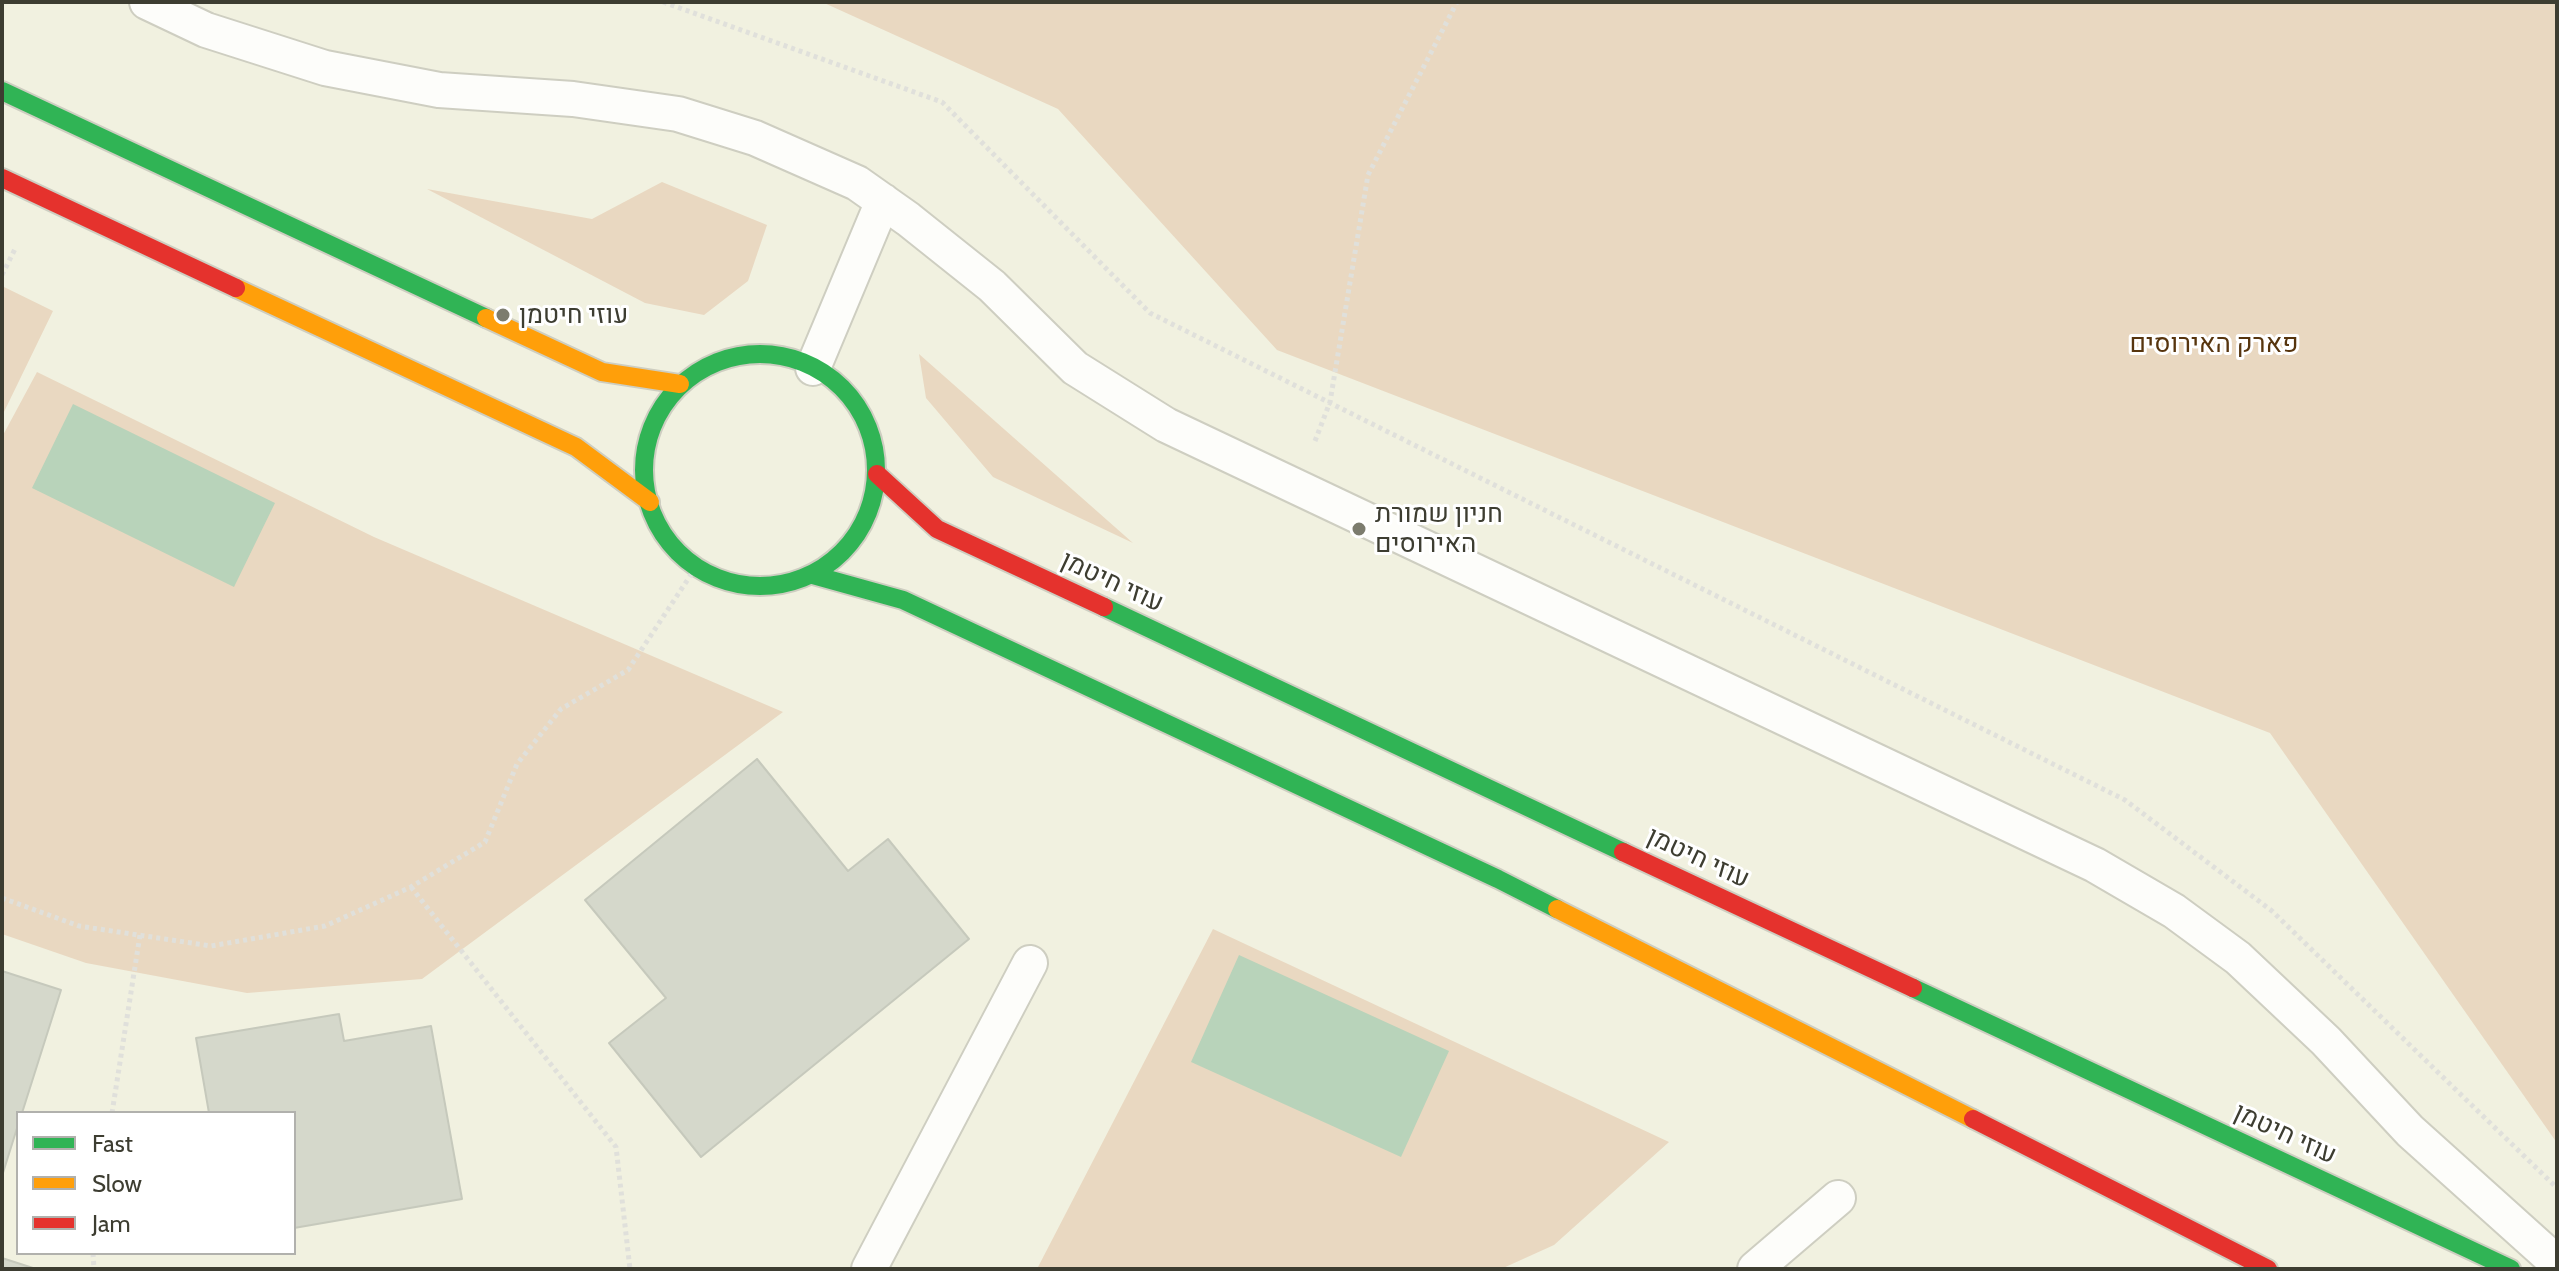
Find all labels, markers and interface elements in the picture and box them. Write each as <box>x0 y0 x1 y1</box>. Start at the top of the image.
place label: עוזי חיטמן <box>519 299 628 331</box>
marker: עוזי חיטמן <box>494 306 512 324</box>
park label: פארק האירוסים <box>2130 328 2298 360</box>
place label: חניון שמורת האירוסים <box>1375 498 1503 560</box>
marker: חניון שמורת האירוסים <box>1350 520 1368 538</box>
street label: עוזי חיטמן <box>1056 545 1168 619</box>
street label: עוזי חיטמן <box>1642 821 1754 895</box>
street label: עוזי חיטמן <box>2229 1097 2341 1171</box>
legend <box>16 1111 296 1255</box>
text: Fast <box>92 1129 133 1158</box>
text: Slow <box>92 1169 142 1198</box>
text: Jam <box>92 1209 130 1238</box>

